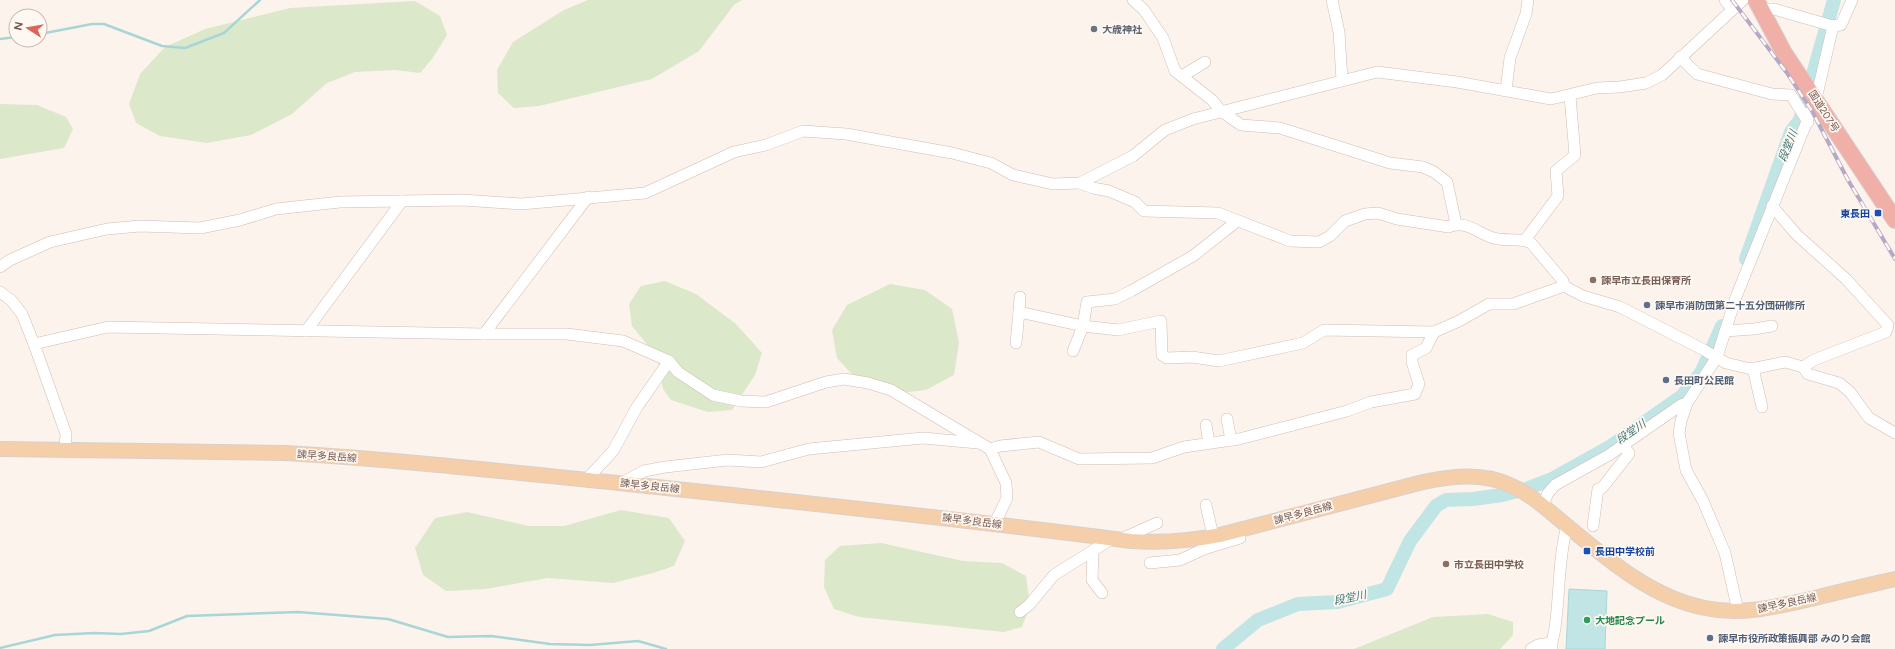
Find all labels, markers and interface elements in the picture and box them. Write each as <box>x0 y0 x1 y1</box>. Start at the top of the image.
north arrow <box>8 8 48 48</box>
text: N <box>11 21 26 32</box>
place label: 大歳神社 <box>1102 23 1143 36</box>
marker: 大歳神社 <box>1089 24 1099 34</box>
street label: 国道207号 <box>1806 88 1842 134</box>
water label: 段堂川 <box>1776 127 1801 164</box>
place label: 東長田 <box>1840 207 1870 220</box>
marker: 東長田 <box>1873 208 1883 218</box>
place label: 諫早市立長田保育所 <box>1601 274 1691 287</box>
marker: 諫早市立長田保育所 <box>1588 275 1598 285</box>
place label: 諫早市消防団第二十五分団研修所 <box>1655 299 1805 312</box>
marker: 諫早市消防団第二十五分団研修所 <box>1642 300 1652 310</box>
place label: 長田町公民館 <box>1674 374 1734 387</box>
marker: 長田町公民館 <box>1661 375 1671 385</box>
water label: 段堂川 <box>1614 417 1649 447</box>
street label: 諫早多良岳線 <box>297 447 357 465</box>
street label: 諫早多良岳線 <box>619 476 681 496</box>
street label: 諫早多良岳線 <box>1272 499 1334 527</box>
street label: 諫早多良岳線 <box>941 511 1003 531</box>
place label: 長田中学校前 <box>1595 545 1655 558</box>
marker: 長田中学校前 <box>1582 546 1592 556</box>
place label: 市立長田中学校 <box>1454 558 1524 571</box>
marker: 市立長田中学校 <box>1441 559 1451 569</box>
water label: 段堂川 <box>1333 588 1368 608</box>
street label: 諫早多良岳線 <box>1756 590 1818 616</box>
place label: 大地記念プール <box>1595 614 1665 627</box>
marker: 大地記念プール <box>1582 615 1592 625</box>
place label: 諫早市役所政策振興部 みのり会館 <box>1718 632 1870 645</box>
marker: 諫早市役所政策振興部 みのり会館 <box>1705 633 1715 643</box>

